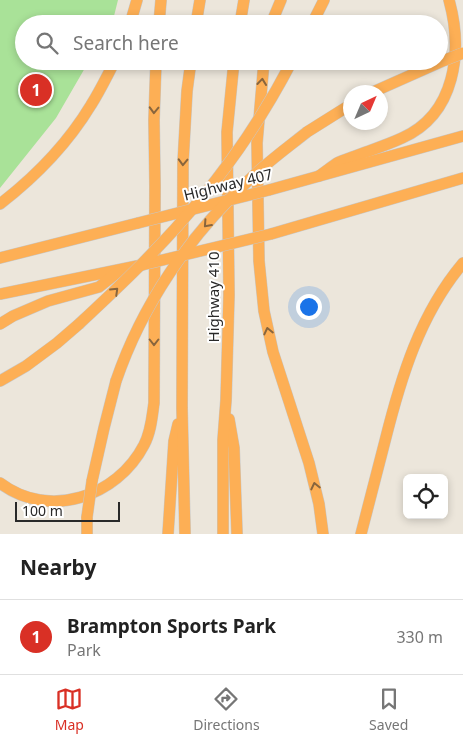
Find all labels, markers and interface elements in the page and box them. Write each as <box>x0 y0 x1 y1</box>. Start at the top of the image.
search box <box>15 15 448 70</box>
icon: search <box>33 29 61 57</box>
text: Search here <box>73 30 179 56</box>
pin: 1 <box>20 71 52 109</box>
one-way arrow <box>256 77 267 85</box>
north arrow <box>343 85 388 130</box>
one-way arrow <box>149 106 160 114</box>
one-way arrow <box>178 158 188 166</box>
street label: Highway 407 <box>181 163 275 205</box>
one-way arrow <box>204 218 213 227</box>
street label: Highway 410 <box>203 252 223 342</box>
one-way arrow <box>109 288 118 297</box>
your location <box>296 294 322 320</box>
one-way arrow <box>263 326 274 335</box>
one-way arrow <box>149 339 160 347</box>
map controls <box>403 474 448 519</box>
button: locate <box>403 474 448 519</box>
one-way arrow <box>310 482 321 491</box>
scale bar <box>15 499 120 522</box>
text: 100 m <box>22 501 63 520</box>
text: Nearby <box>20 553 96 581</box>
text: Brampton Sports Park <box>67 613 276 639</box>
text: 1 <box>31 626 41 648</box>
text: 330 m <box>396 626 443 648</box>
text: Park <box>67 639 101 661</box>
tab: Map <box>55 685 84 734</box>
tab: Directions <box>193 685 260 734</box>
tab: Saved <box>369 685 408 734</box>

